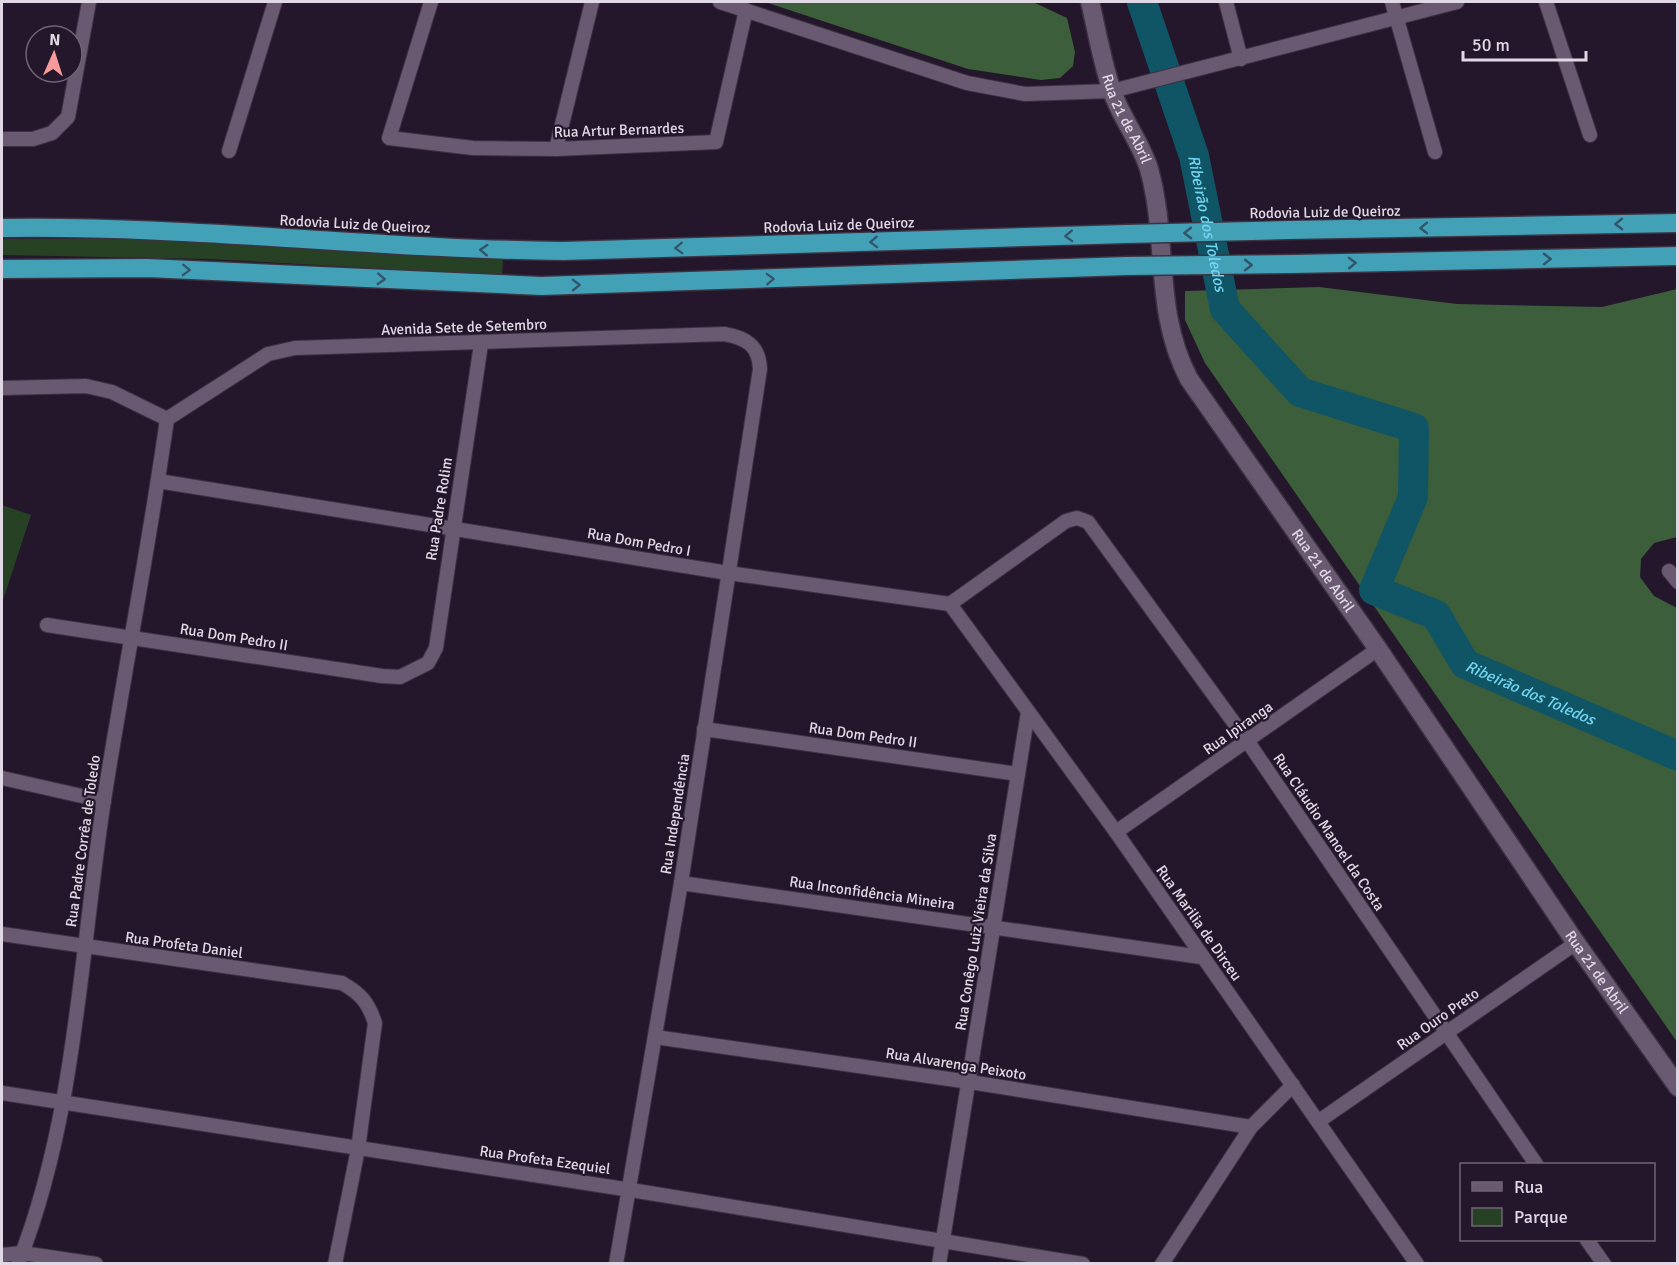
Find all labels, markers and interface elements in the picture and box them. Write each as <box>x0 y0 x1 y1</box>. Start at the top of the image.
north arrow <box>24 24 84 84</box>
scale bar <box>1463 24 1586 62</box>
text: N <box>49 30 61 50</box>
text: 50 m <box>1472 34 1510 56</box>
street label: Rua 21 de Abril <box>1098 72 1155 166</box>
street label: Rua Artur Bernardes <box>554 119 685 141</box>
water label: Ribeirão dos Toledos <box>1183 153 1231 295</box>
street label: Rodovia Luiz de Queiroz <box>1249 202 1401 222</box>
street label: Rodovia Luiz de Queiroz <box>279 211 431 237</box>
street label: Rodovia Luiz de Queiroz <box>763 213 915 237</box>
one-way arrow <box>1615 218 1624 230</box>
one-way arrow <box>1420 222 1429 234</box>
one-way arrow <box>1183 226 1192 239</box>
one-way arrow <box>1064 230 1073 242</box>
one-way arrow <box>869 236 878 248</box>
one-way arrow <box>674 242 683 255</box>
one-way arrow <box>479 243 488 256</box>
one-way arrow <box>1542 253 1551 266</box>
one-way arrow <box>1347 257 1356 270</box>
one-way arrow <box>1244 259 1253 271</box>
one-way arrow <box>181 263 190 276</box>
one-way arrow <box>376 273 385 286</box>
one-way arrow <box>766 273 775 286</box>
one-way arrow <box>571 279 580 291</box>
street label: Avenida Sete de Setembro <box>381 315 547 339</box>
street label: Rua Padre Rolim <box>422 456 456 562</box>
street label: Rua Dom Pedro I <box>586 524 692 560</box>
street label: Rua 21 de Abril <box>1288 525 1358 616</box>
street label: Rua Dom Pedro II <box>179 620 289 654</box>
water label: Ribeirão dos Toledos <box>1462 656 1600 731</box>
street label: Rua Ipiranga <box>1200 697 1276 759</box>
street label: Rua Dom Pedro II <box>808 718 918 752</box>
street label: Rua Cláudio Manoel da Costa <box>1270 750 1388 914</box>
street label: Rua Independência <box>657 752 693 876</box>
street label: Rua Padre Corrêa de Toledo <box>62 754 104 928</box>
street label: Rua Conêgo Luiz Vieira da Silva <box>952 832 1000 1032</box>
street label: Rua Marilia de Dirceu <box>1152 862 1246 984</box>
street label: Rua Inconfidência Mineira <box>788 872 956 914</box>
street label: Rua 21 de Abril <box>1561 927 1632 1017</box>
street label: Rua Profeta Daniel <box>124 928 244 962</box>
street label: Rua Ouro Preto <box>1393 984 1483 1054</box>
street label: Rua Alvarenga Peixoto <box>884 1044 1028 1084</box>
street label: Rua Profeta Ezequiel <box>478 1142 612 1178</box>
legend <box>1460 1163 1655 1241</box>
text: Rua <box>1514 1176 1543 1198</box>
text: Parque <box>1514 1206 1568 1228</box>

